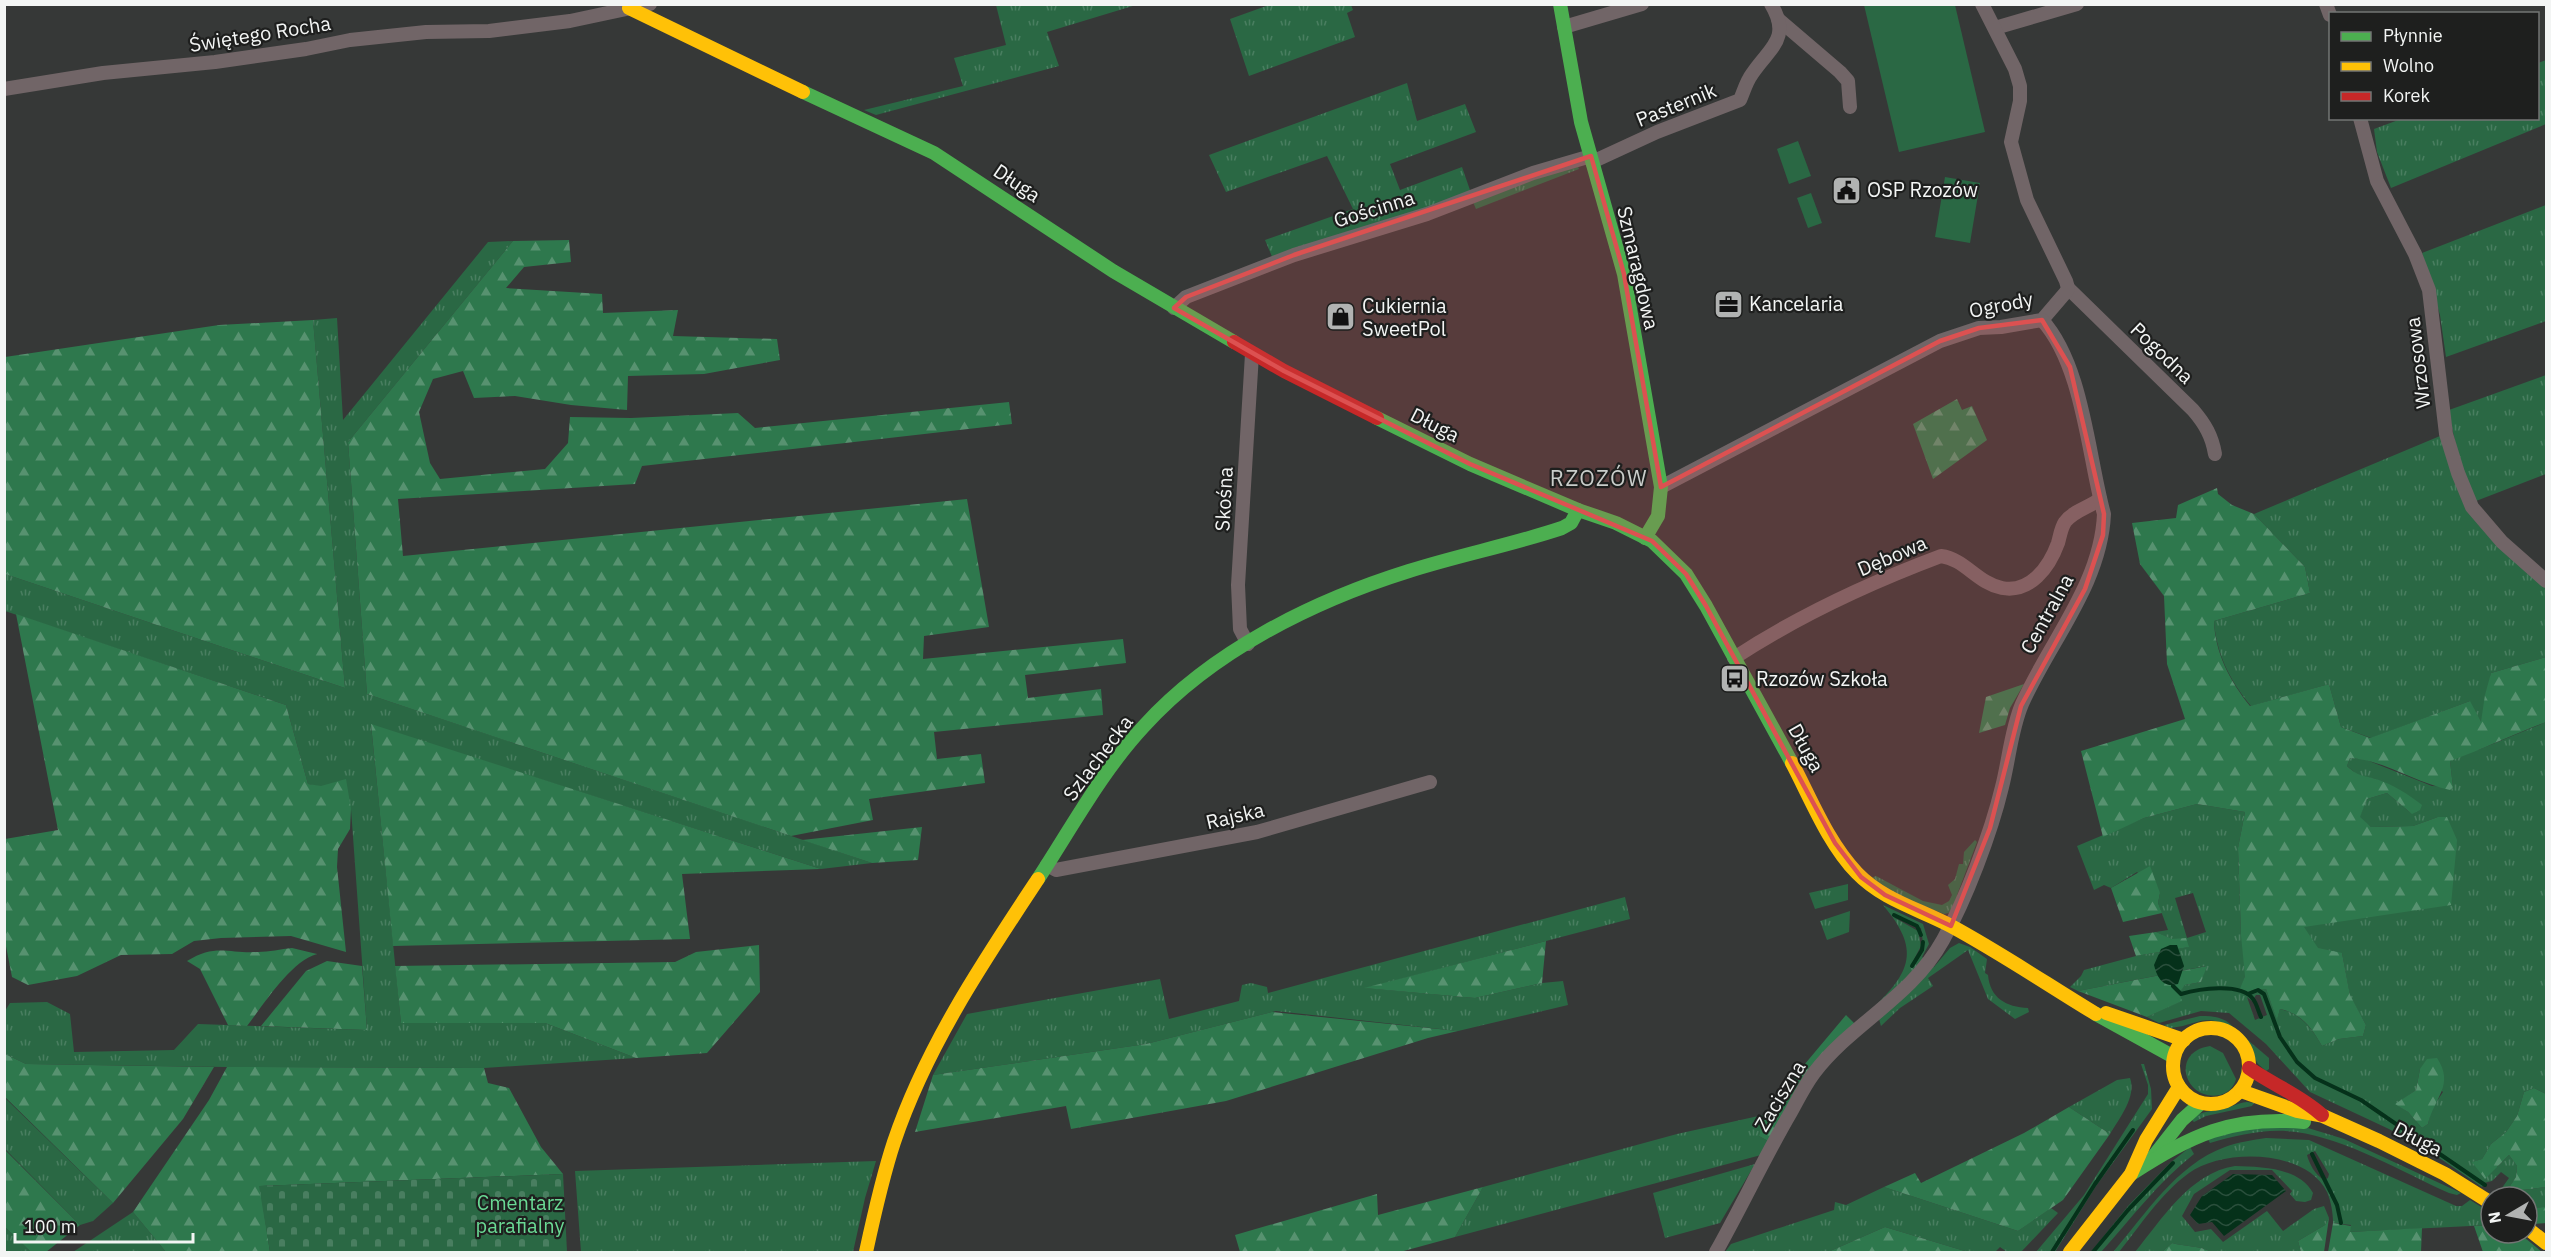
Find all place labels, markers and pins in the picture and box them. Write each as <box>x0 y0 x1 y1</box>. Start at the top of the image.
public building icon: OSP Rzozów <box>1830 174 1862 206</box>
place label: OSP Rzozów <box>1867 176 1978 203</box>
office icon: Kancelaria <box>1712 288 1744 320</box>
place label: Kancelaria <box>1749 290 1844 317</box>
place label: Cukiernia SweetPol <box>1362 292 1447 342</box>
shop icon: Cukiernia SweetPol <box>1325 301 1357 333</box>
bus stop icon: Rzozów Szkoła <box>1719 663 1751 695</box>
place label: Rzozów Szkoła <box>1756 665 1888 692</box>

